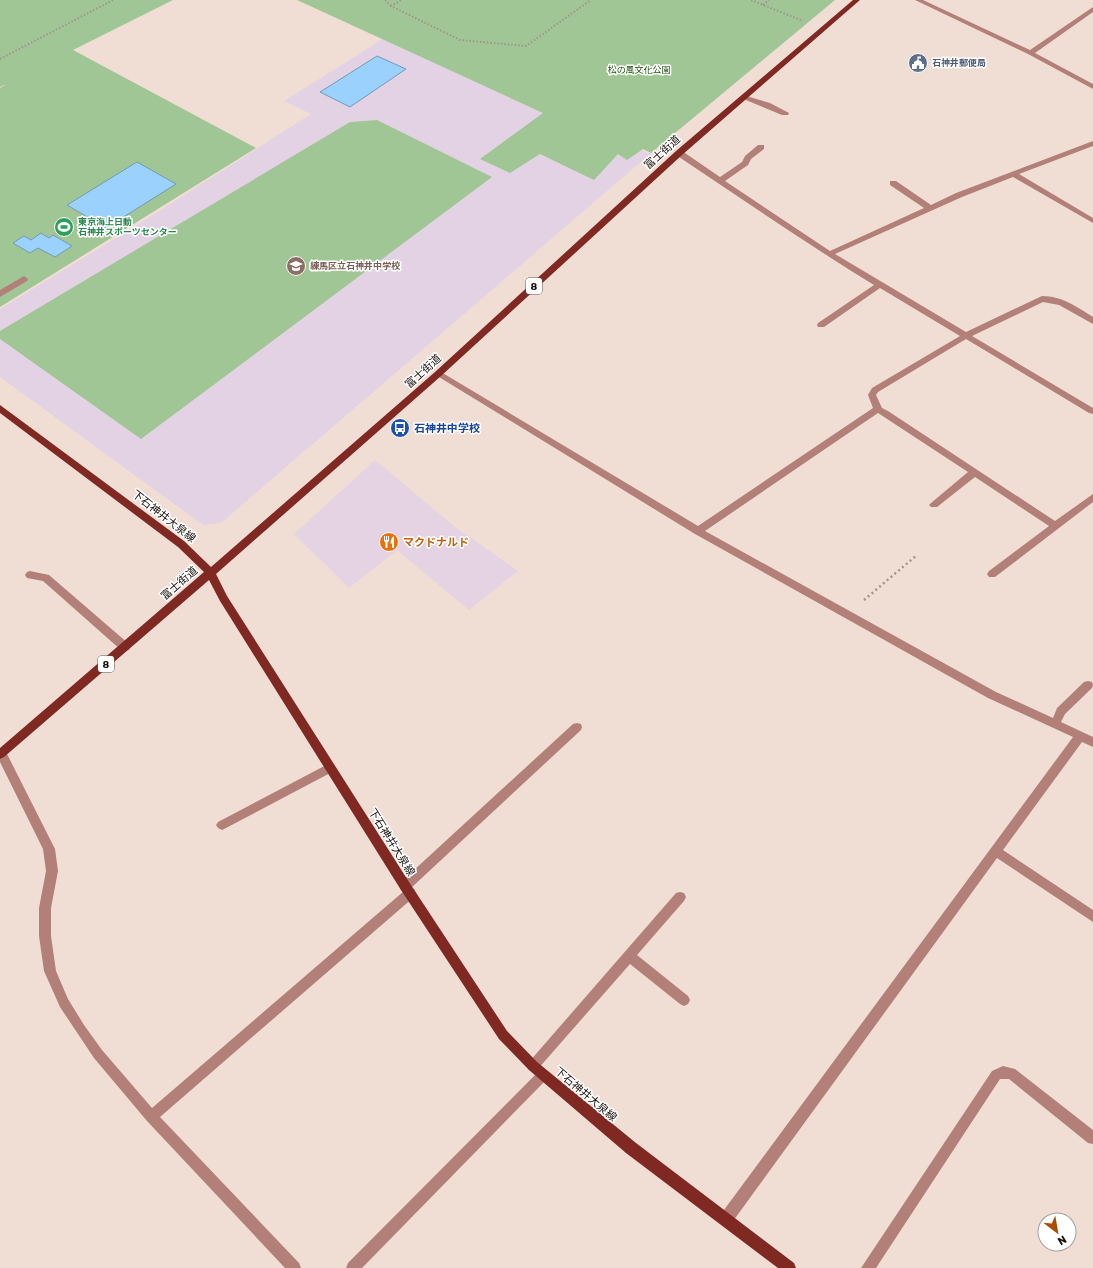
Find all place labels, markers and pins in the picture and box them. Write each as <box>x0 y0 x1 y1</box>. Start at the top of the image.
public building icon: 石神井郵便局 <box>907 52 929 74</box>
place label: 石神井郵便局 <box>932 57 986 68</box>
sports icon: 東京海上日動 石神井スポーツセンター <box>53 216 75 238</box>
place label: 東京海上日動 石神井スポーツセンター <box>78 217 177 237</box>
school or university icon: 練馬区立石神井中学校 <box>285 255 307 277</box>
place label: 練馬区立石神井中学校 <box>310 260 401 271</box>
bus stop icon: 石神井中学校 <box>389 417 411 439</box>
place label: 石神井中学校 <box>414 422 480 435</box>
restaurant icon: マクドナルド <box>378 531 400 553</box>
place label: マクドナルド <box>403 536 469 549</box>

